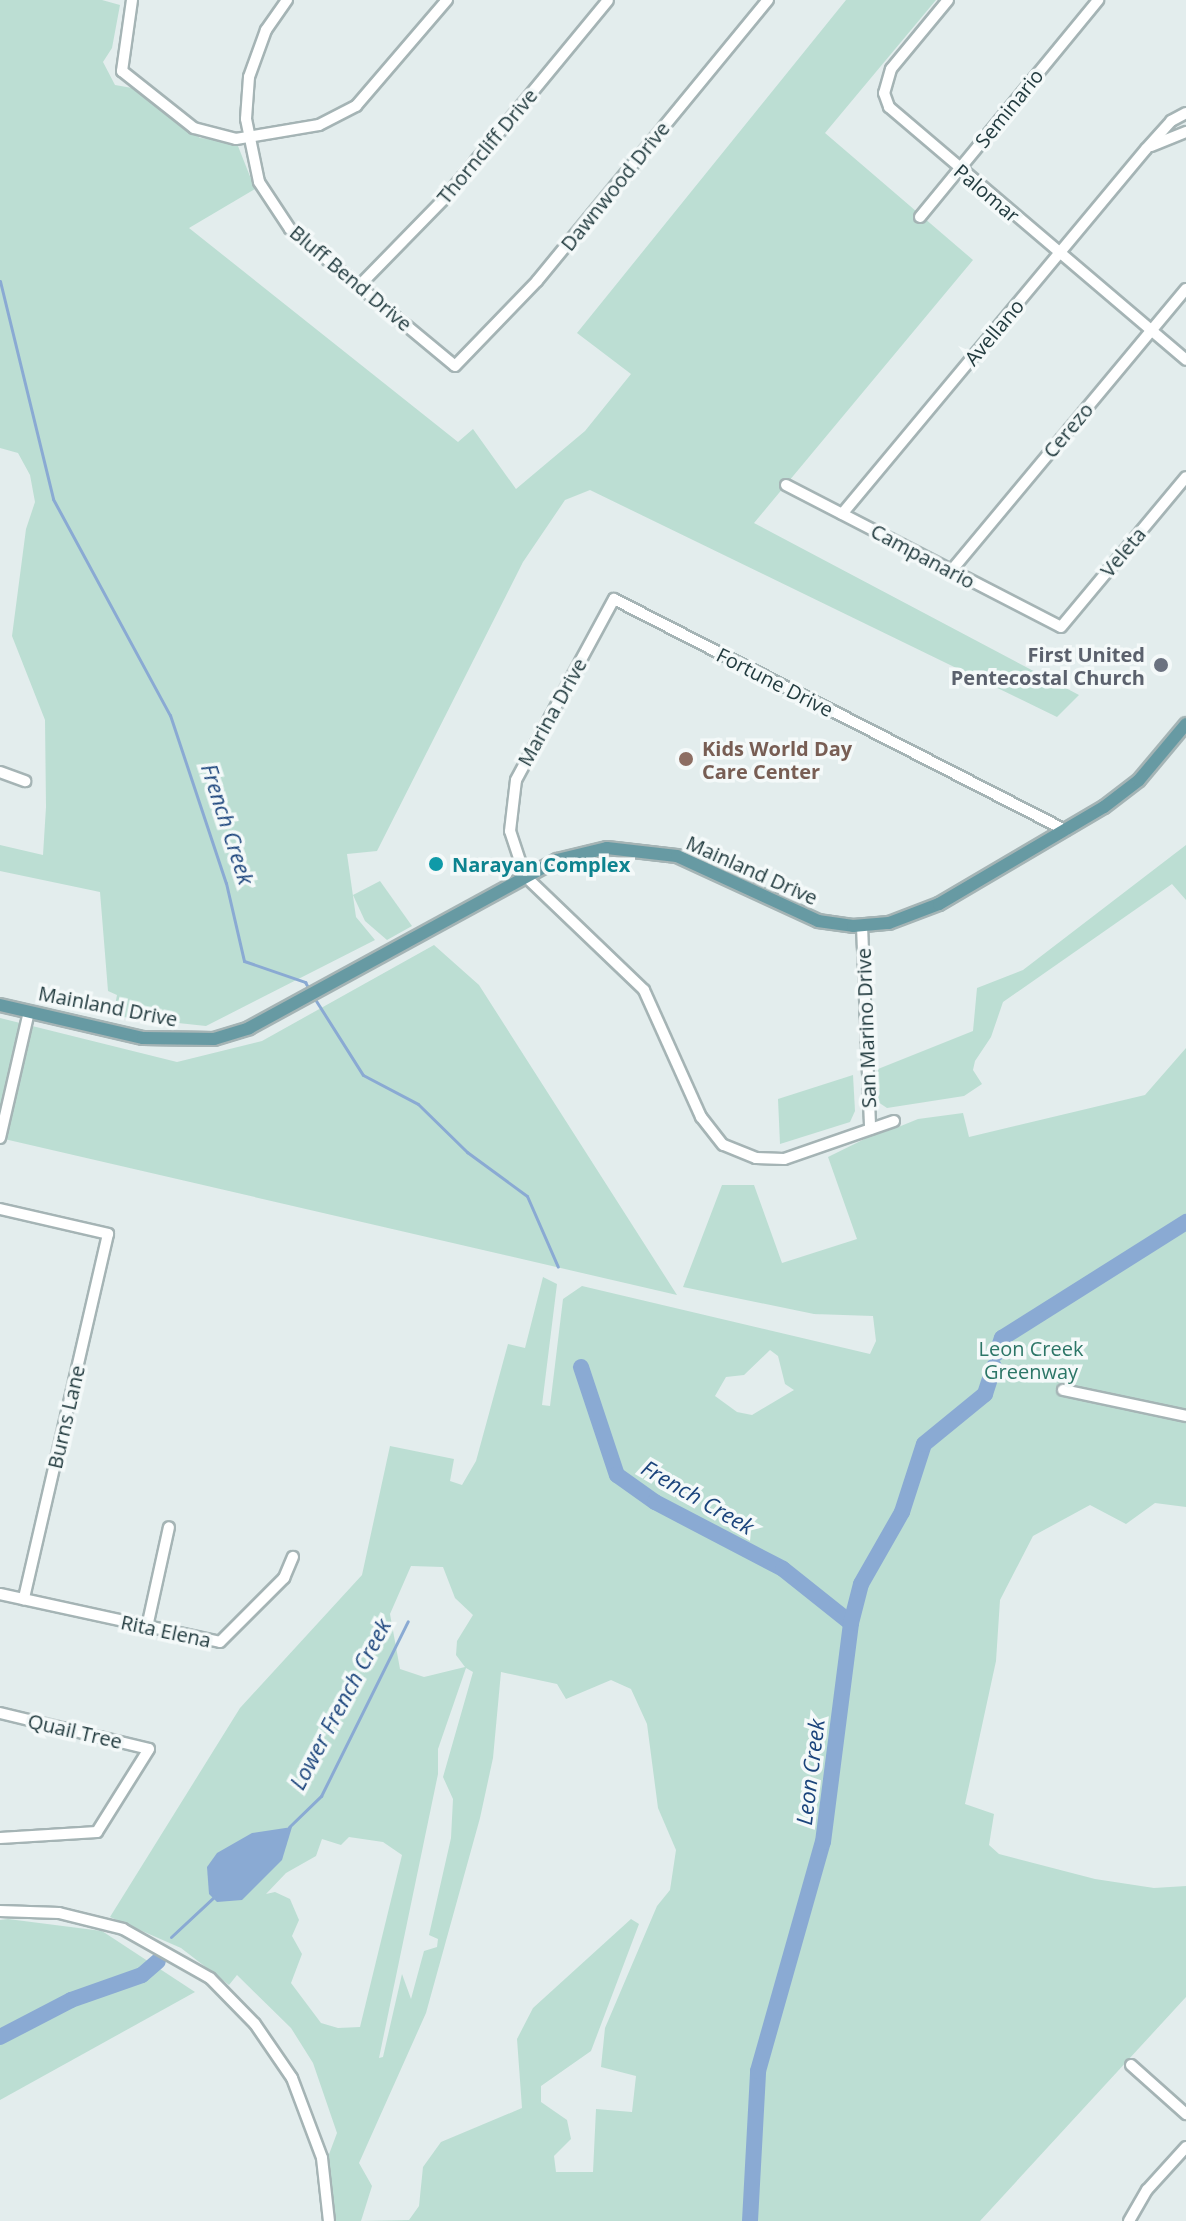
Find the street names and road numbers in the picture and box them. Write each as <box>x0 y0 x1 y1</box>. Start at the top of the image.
street label: Seminario <box>970 64 1048 152</box>
street label: Thorncliff Drive <box>432 84 542 208</box>
street label: Dawnwood Drive <box>556 117 674 255</box>
street label: Palomar <box>949 159 1025 227</box>
street label: Bluff Bend Drive <box>285 220 417 336</box>
street label: Avellano <box>959 294 1029 370</box>
street label: Cerezo <box>1038 398 1098 462</box>
street label: Campanario <box>867 519 979 593</box>
street label: Veleta <box>1095 522 1151 582</box>
street label: Fortune Drive <box>713 642 837 722</box>
street label: Marina Drive <box>512 654 592 770</box>
street label: Mainland Drive <box>683 830 821 910</box>
street label: San Marino Drive <box>851 947 881 1109</box>
street label: Mainland Drive <box>36 981 180 1031</box>
street label: Burns Lane <box>42 1363 90 1471</box>
street label: Rita Elena <box>119 1610 213 1652</box>
street label: Quail Tree <box>26 1709 124 1753</box>

